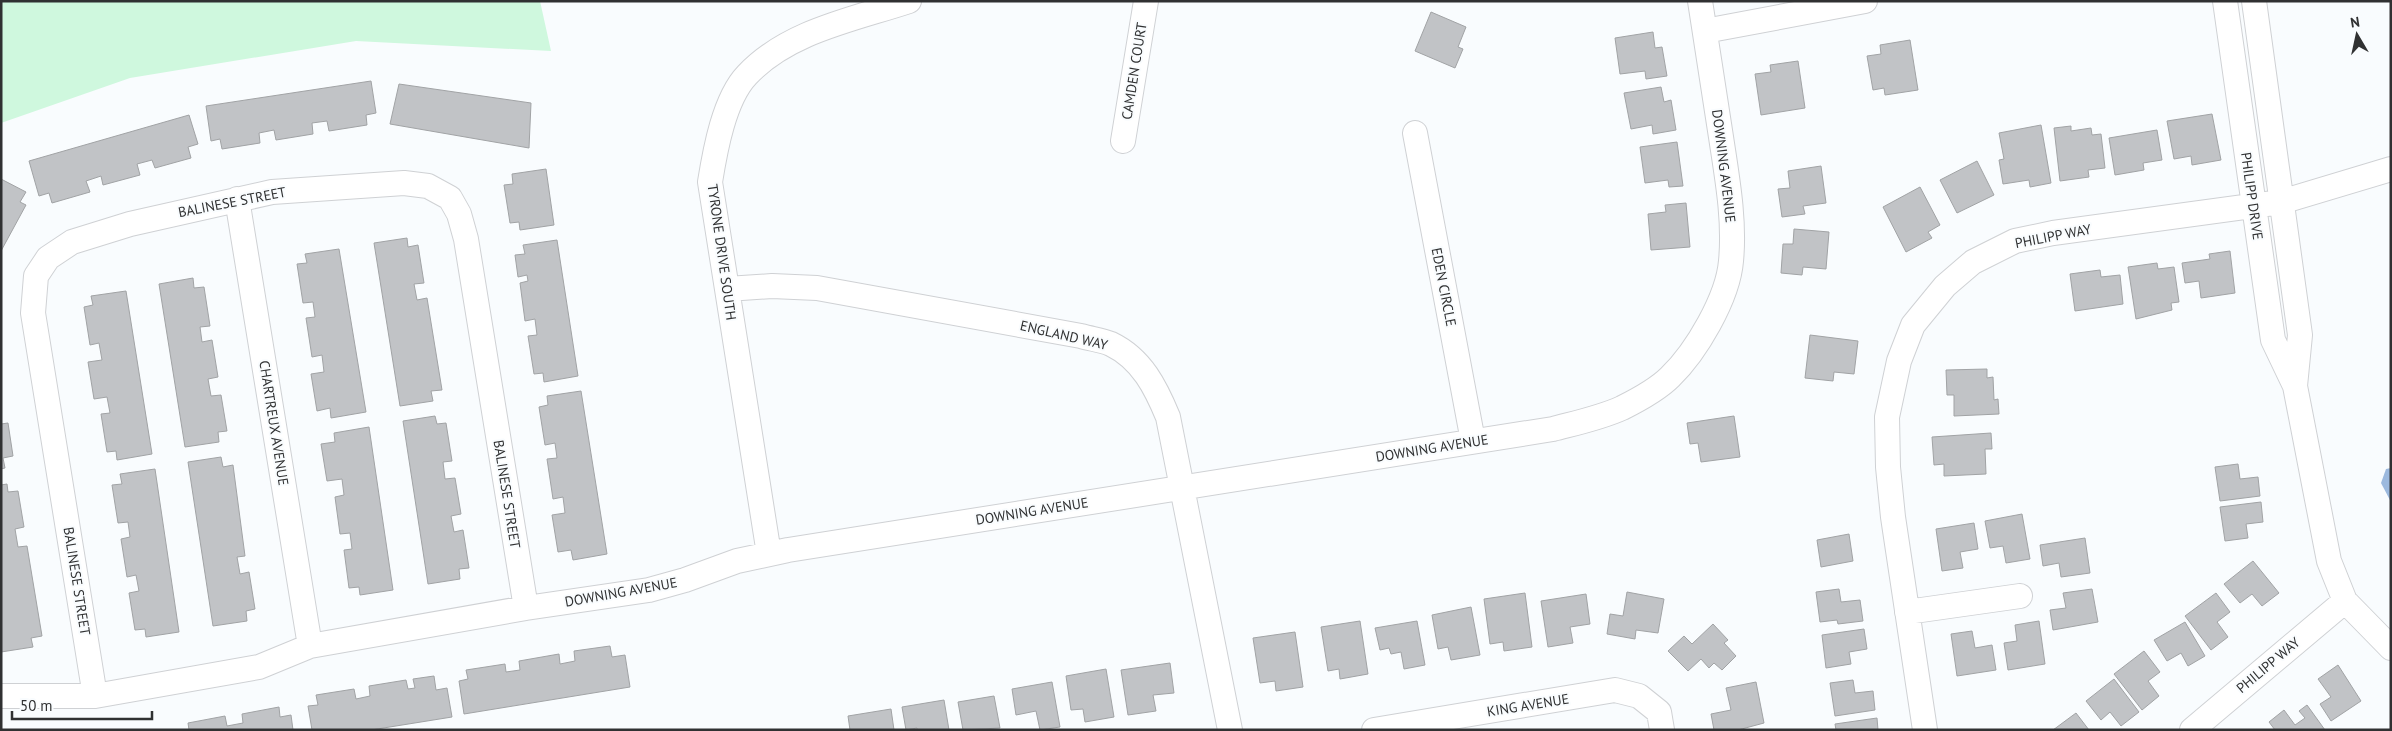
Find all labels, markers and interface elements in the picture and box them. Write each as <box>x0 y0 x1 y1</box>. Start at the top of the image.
north arrow <box>2332 10 2382 60</box>
text: N <box>2349 13 2361 32</box>
street label: CAMDEN COURT <box>1117 21 1151 121</box>
street label: DOWNING AVENUE <box>1708 108 1740 224</box>
street label: PHILIPP DRIVE <box>2237 151 2267 241</box>
street label: BALINESE STREET <box>176 183 288 221</box>
street label: TYRONE DRIVE SOUTH <box>704 183 740 321</box>
street label: PHILIPP WAY <box>2013 220 2093 252</box>
street label: EDEN CIRCLE <box>1428 246 1460 328</box>
street label: ENGLAND WAY <box>1018 316 1110 354</box>
street label: CHARTREUX AVENUE <box>255 359 293 487</box>
street label: DOWNING AVENUE <box>1374 430 1490 466</box>
street label: BALINESE STREET <box>490 438 524 550</box>
street label: DOWNING AVENUE <box>974 493 1090 529</box>
street label: BALINESE STREET <box>60 525 94 637</box>
street label: DOWNING AVENUE <box>563 573 679 611</box>
street label: PHILIPP WAY <box>2233 633 2304 697</box>
scale bar <box>12 688 152 720</box>
street label: KING AVENUE <box>1486 690 1570 720</box>
text: 50 m <box>20 696 53 715</box>

